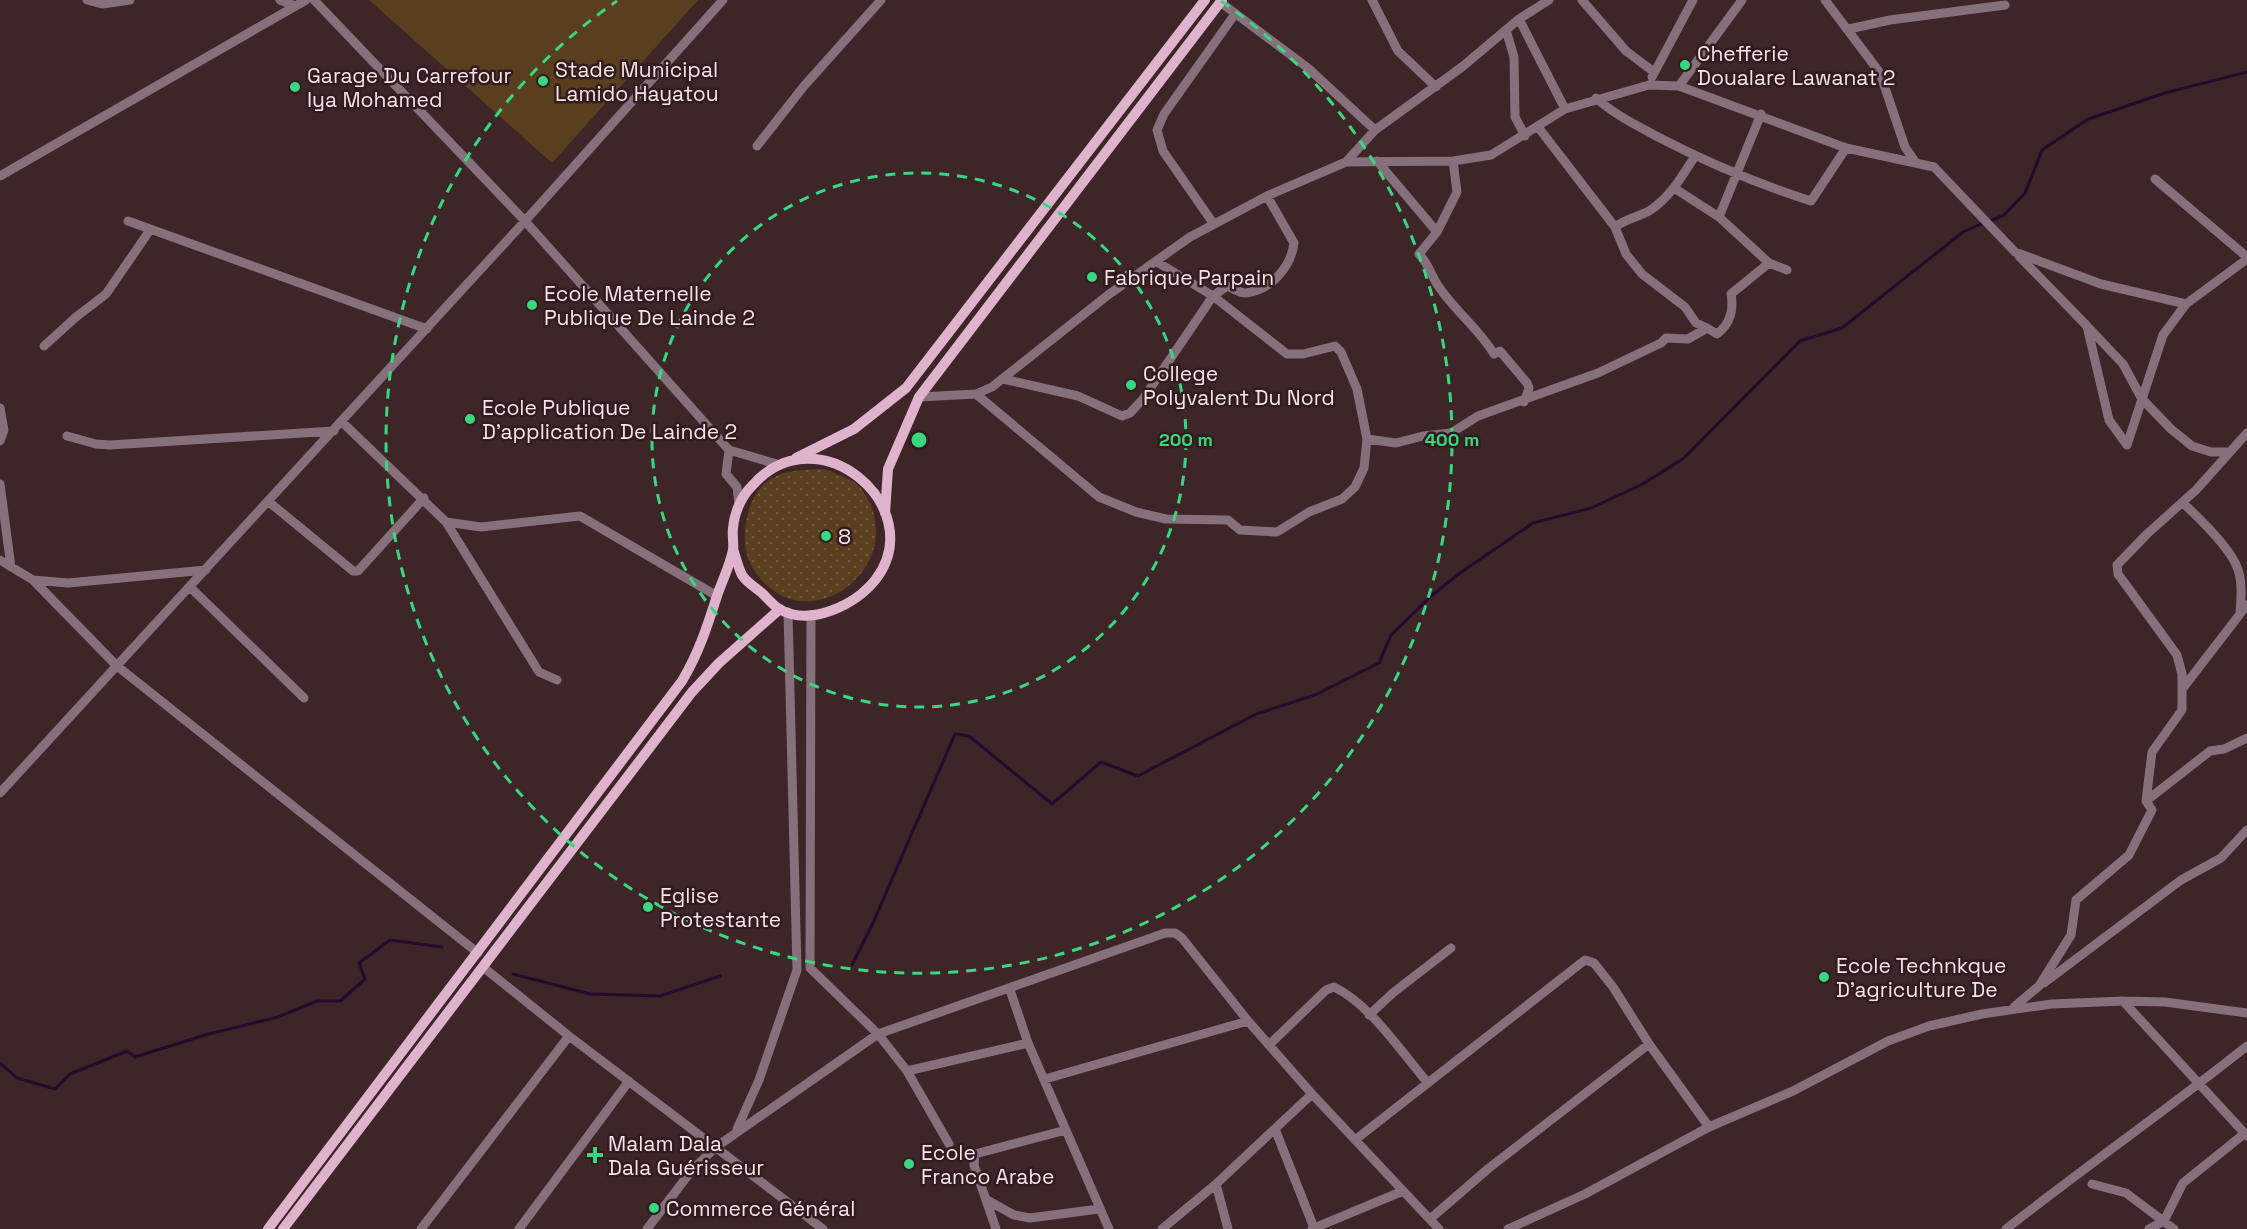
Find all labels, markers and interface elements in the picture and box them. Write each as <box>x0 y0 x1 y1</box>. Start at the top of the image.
place label: Chefferie Doualare Lawanat 2 <box>1697 40 1895 91</box>
place label: Stade Municipal Lamido Hayatou <box>555 56 719 107</box>
marker: Chefferie Doualare Lawanat 2 <box>1678 58 1692 72</box>
place label: Garage Du Carrefour Iya Mohamed <box>307 62 511 113</box>
marker: Stade Municipal Lamido Hayatou <box>536 74 550 88</box>
marker: Garage Du Carrefour Iya Mohamed <box>288 80 302 94</box>
place label: Fabrique Parpain <box>1104 264 1274 291</box>
marker: Fabrique Parpain <box>1085 270 1099 284</box>
place label: Ecole Maternelle Publique De Lainde 2 <box>544 280 755 331</box>
marker: Ecole Maternelle Publique De Lainde 2 <box>525 298 539 312</box>
place label: College Polyvalent Du Nord <box>1143 360 1335 411</box>
marker: College Polyvalent Du Nord <box>1124 378 1138 392</box>
place label: Ecole Publique D'application De Lainde 2 <box>482 394 737 445</box>
marker: Ecole Publique D'application De Lainde 2 <box>463 412 477 426</box>
text: 200 m <box>1159 428 1213 451</box>
text: 400 m <box>1425 428 1479 451</box>
centre of rings <box>909 430 929 450</box>
place label: 8 <box>838 523 851 550</box>
marker: 8 <box>819 529 833 543</box>
place label: Eglise Protestante <box>660 882 781 933</box>
marker: Eglise Protestante <box>641 900 655 914</box>
place label: Ecole Technkque D'agriculture De <box>1836 952 2006 1003</box>
marker: Ecole Technkque D'agriculture De <box>1817 970 1831 984</box>
place label: Malam Dala Dala Guérisseur <box>608 1130 764 1181</box>
place label: Ecole Franco Arabe <box>921 1139 1054 1190</box>
marker: Malam Dala Dala Guérisseur <box>586 1146 604 1164</box>
marker: Ecole Franco Arabe <box>902 1157 916 1171</box>
place label: Commerce Général <box>666 1195 855 1222</box>
marker: Commerce Général <box>647 1201 661 1215</box>

